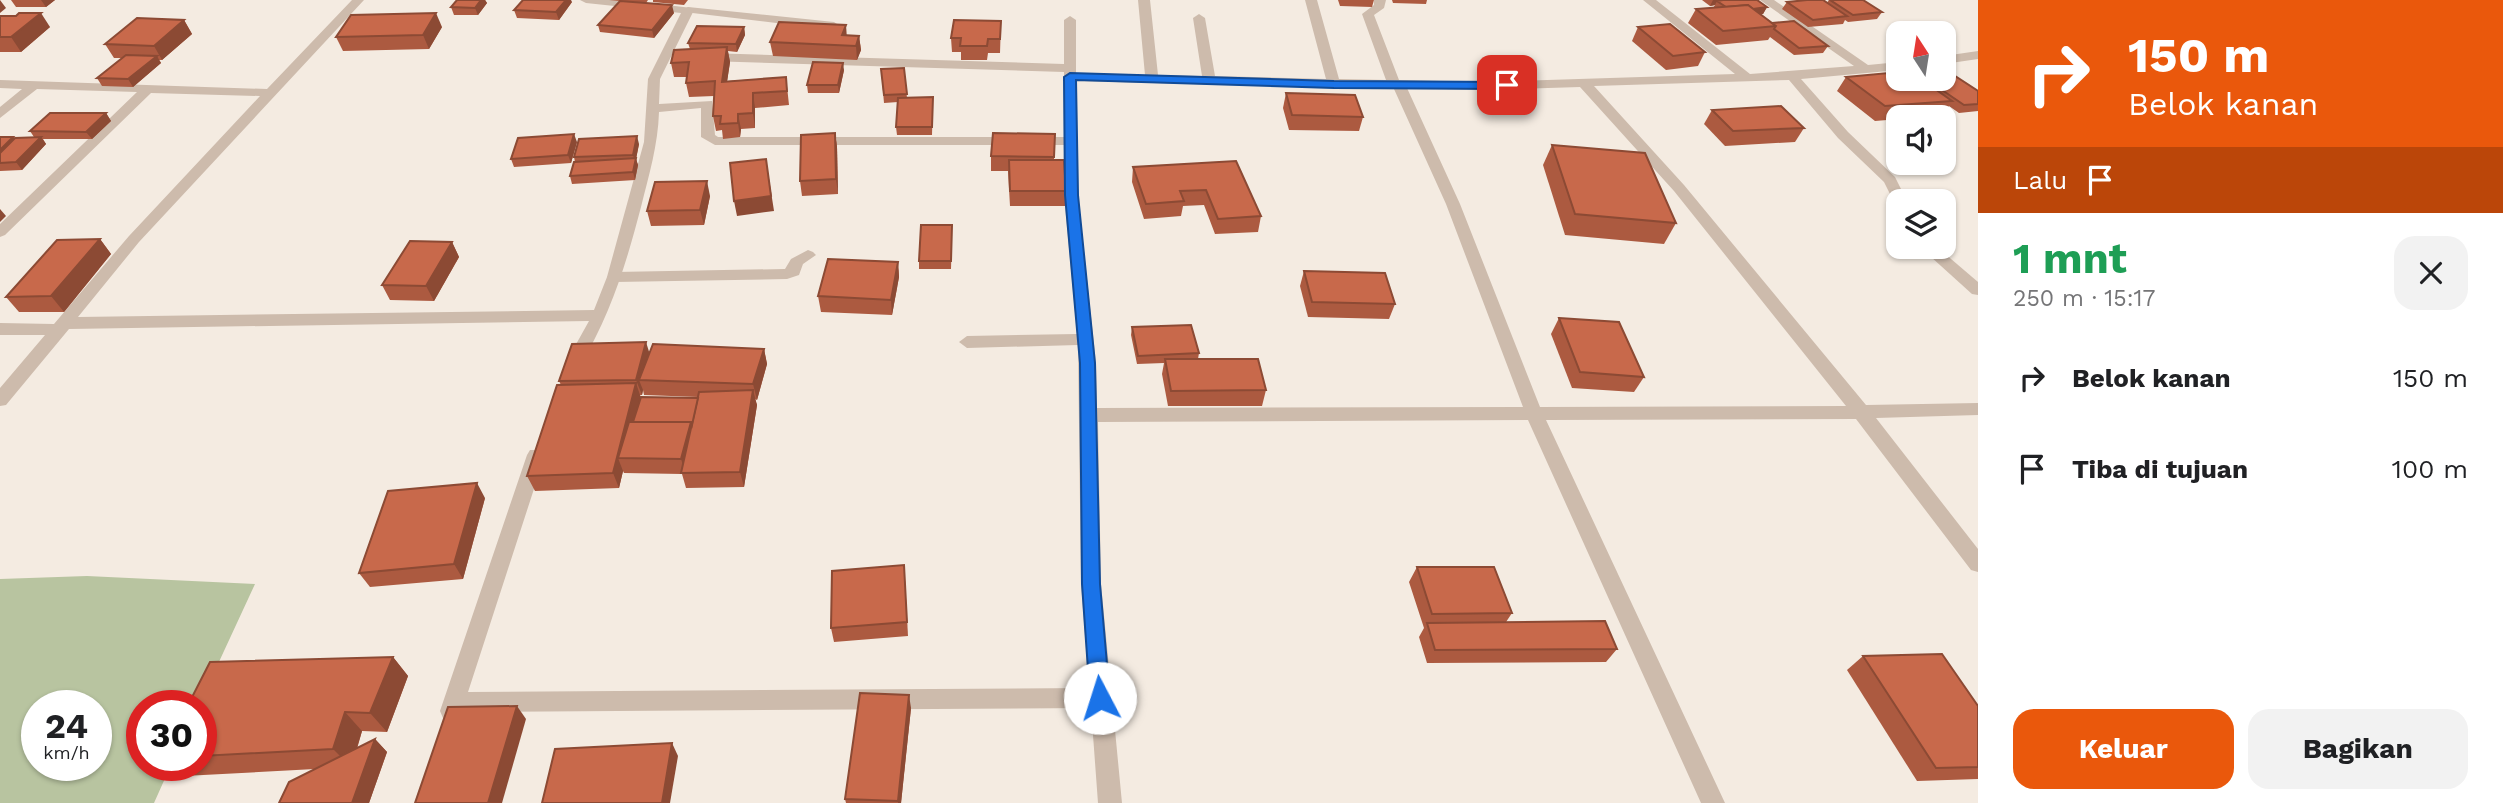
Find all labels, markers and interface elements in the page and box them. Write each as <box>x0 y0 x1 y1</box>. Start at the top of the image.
north arrow <box>1886 21 1956 91</box>
map controls <box>1886 21 1956 259</box>
text: 150 m <box>2128 26 2269 84</box>
icon: right <box>2013 28 2104 119</box>
pin <box>1477 55 1537 115</box>
icon: arrive <box>1488 66 1526 104</box>
text: Belok kanan <box>2128 85 2318 123</box>
button: sound <box>1886 105 1956 175</box>
icon: arrive <box>2081 161 2119 199</box>
text: Lalu <box>2013 165 2067 195</box>
button: layers <box>1886 189 1956 259</box>
text: 1 mnt <box>2013 234 2127 283</box>
button: close <box>2394 236 2468 310</box>
text: 250 m · 15:17 <box>2013 285 2155 312</box>
icon: right <box>2013 359 2051 397</box>
text: Belok kanan <box>2072 363 2231 393</box>
text: 150 m <box>2393 363 2468 393</box>
icon: arrive <box>2013 450 2051 488</box>
text: Tiba di tujuan <box>2072 454 2248 484</box>
text: 100 m <box>2392 454 2468 484</box>
position arrow <box>1063 661 1137 735</box>
speed limit sign: 30 <box>126 690 217 781</box>
text: 24 <box>45 705 88 747</box>
button: Keluar <box>2013 709 2234 789</box>
button: Bagikan <box>2248 709 2468 789</box>
text: km/h <box>43 742 90 763</box>

